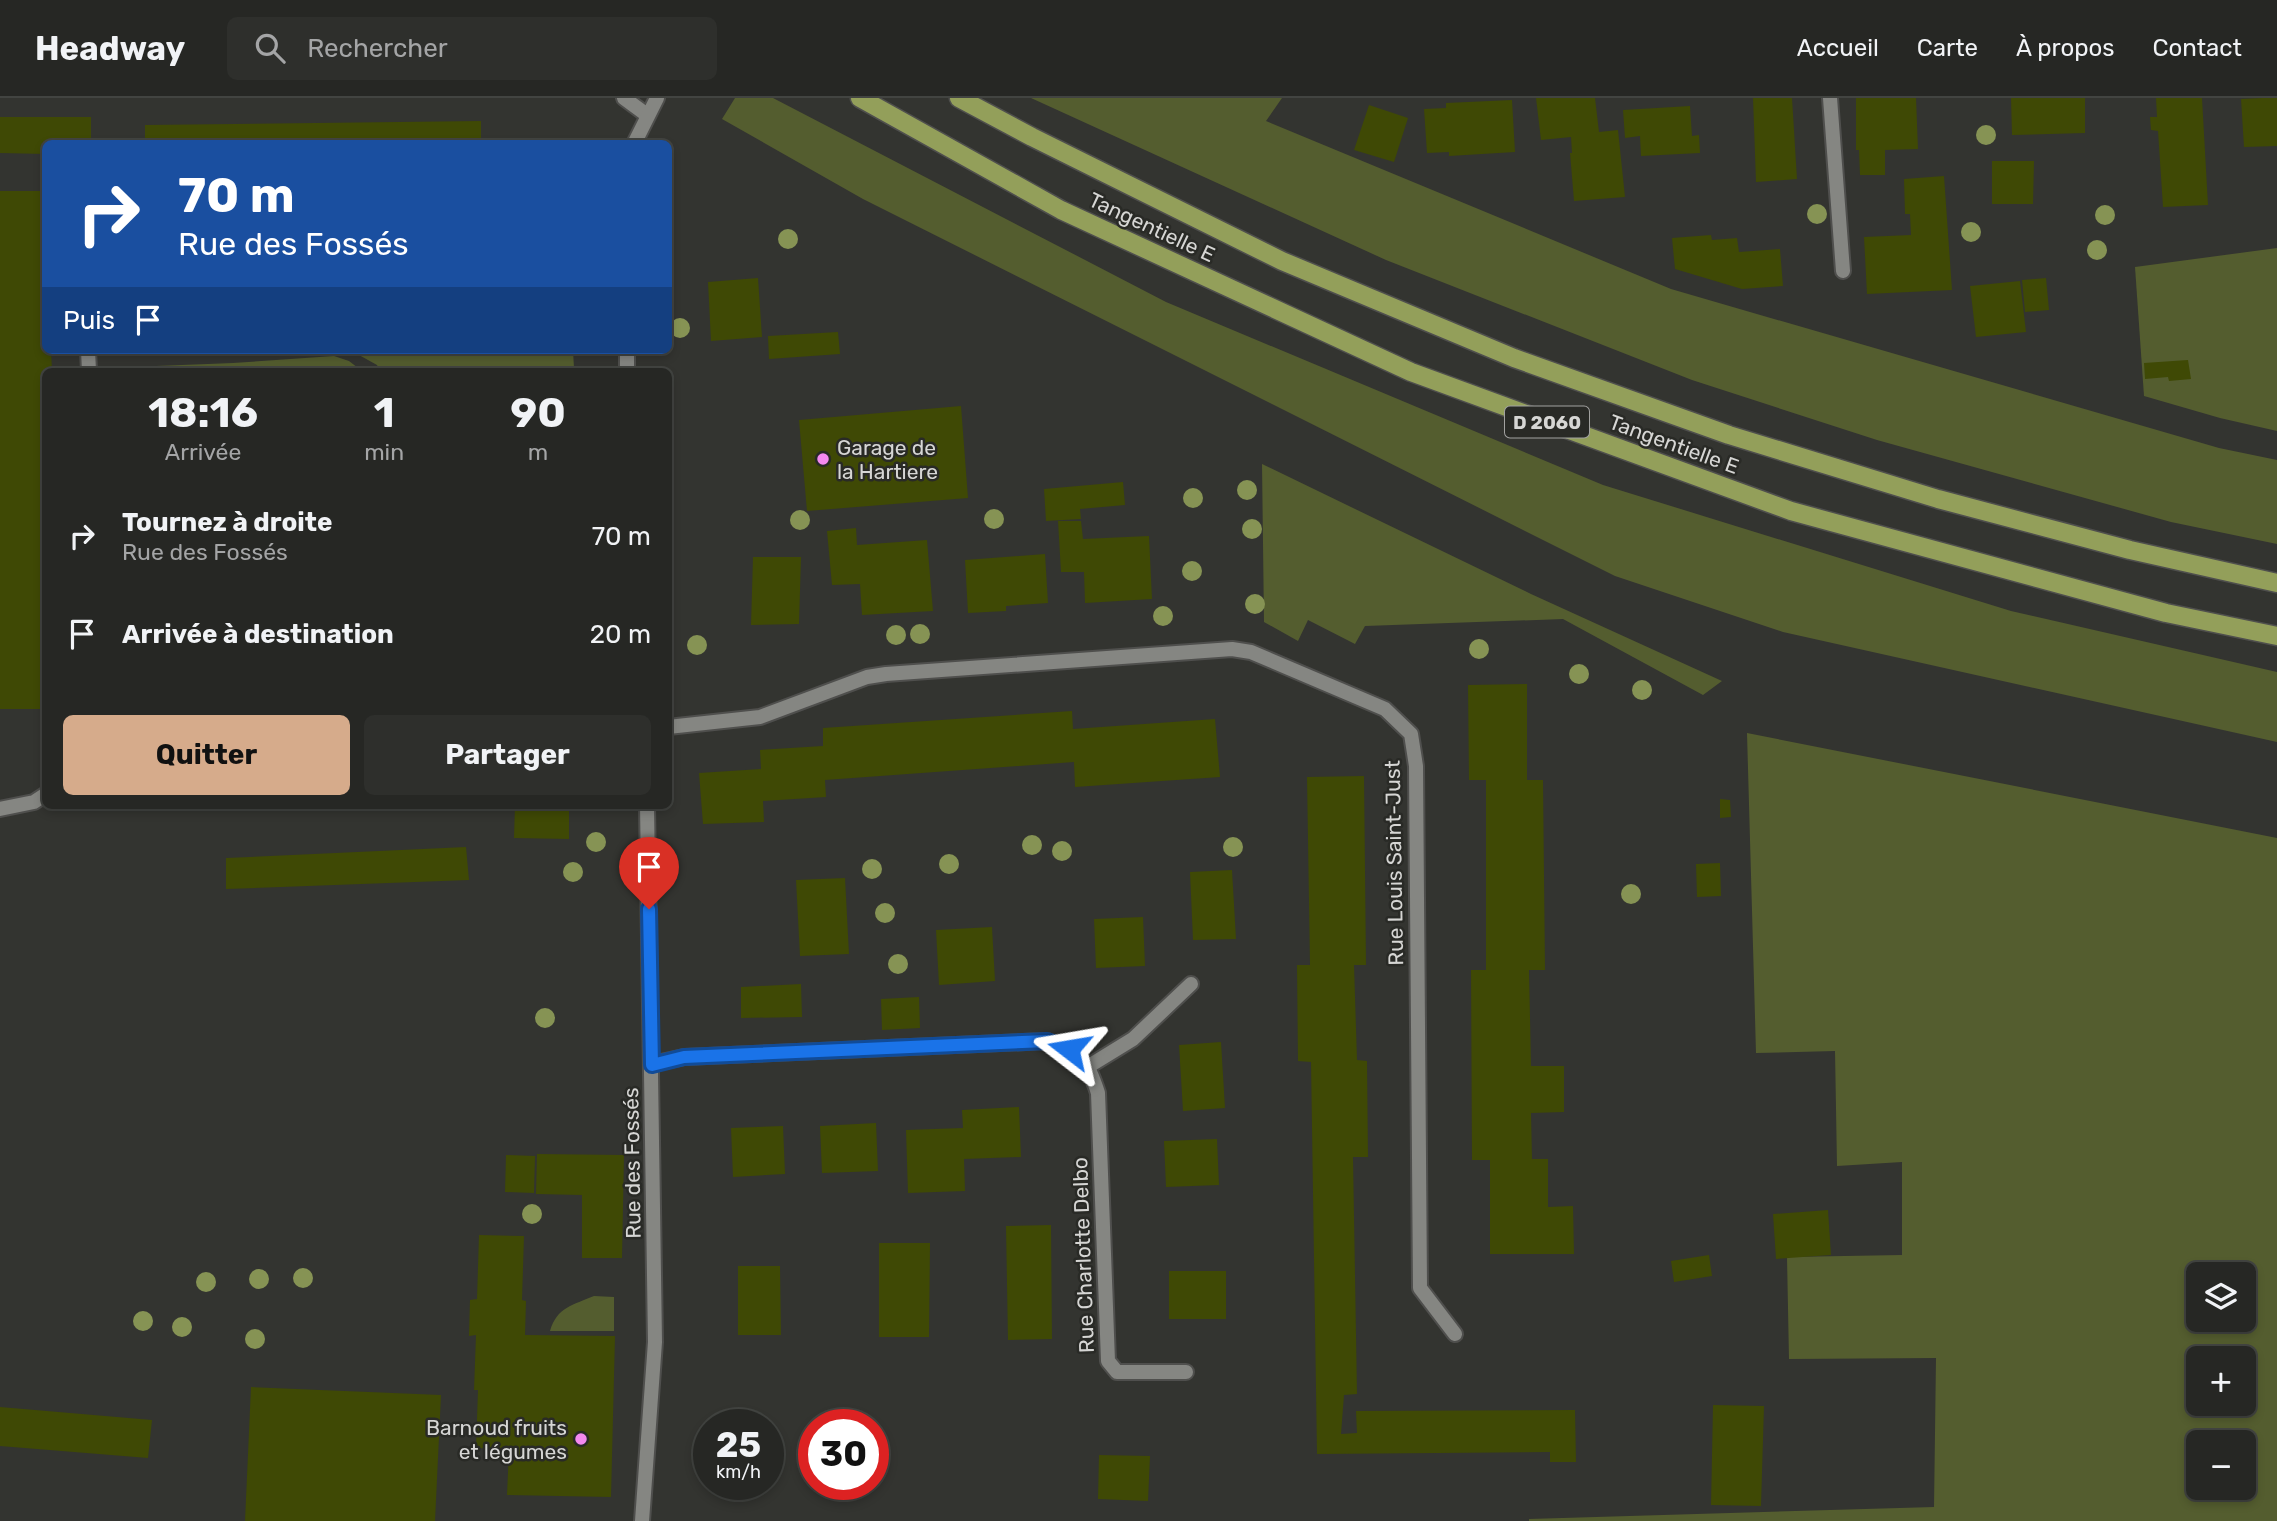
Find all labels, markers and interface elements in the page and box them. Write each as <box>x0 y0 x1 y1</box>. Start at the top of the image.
search box <box>227 17 717 80</box>
text: Headway <box>35 29 185 68</box>
icon: search <box>251 29 289 67</box>
text: Rechercher <box>307 33 448 64</box>
text: Accueil <box>1797 34 1879 62</box>
text: Carte <box>1917 34 1978 62</box>
text: À propos <box>2016 34 2115 62</box>
text: Contact <box>2153 34 2242 62</box>
text: 70 m <box>178 166 295 224</box>
icon: right <box>63 168 154 259</box>
street label: Tangentielle E <box>1085 187 1219 267</box>
text: Rue des Fossés <box>178 225 409 263</box>
icon: arrive <box>129 301 167 339</box>
text: Puis <box>63 305 115 336</box>
text: 18:16 <box>148 388 258 438</box>
text: 1 <box>374 388 395 438</box>
text: 90 <box>510 388 566 438</box>
road number: D 2060 <box>1505 406 1589 438</box>
street label: Tangentielle E <box>1606 409 1742 479</box>
place label: Garage de la Hartiere <box>837 435 938 484</box>
text: Arrivée <box>165 438 241 466</box>
text: min <box>364 438 404 466</box>
text: m <box>528 438 548 466</box>
marker: Garage de la Hartiere <box>815 451 831 467</box>
text: Tournez à droite <box>122 507 332 538</box>
icon: right <box>63 517 101 555</box>
text: 70 m <box>592 521 651 552</box>
text: Rue des Fossés <box>122 538 288 566</box>
icon: arrive <box>63 615 101 653</box>
text: Arrivée à destination <box>122 619 394 650</box>
text: 20 m <box>590 619 651 650</box>
button: Quitter <box>63 715 350 795</box>
button: Partager <box>364 715 651 795</box>
street label: Rue Louis Saint-Just <box>1380 760 1408 966</box>
pin <box>619 837 679 909</box>
icon: arrive <box>630 848 668 886</box>
position arrow <box>1032 1012 1106 1086</box>
street label: Rue des Fossés <box>618 1087 646 1239</box>
street label: Rue Charlotte Delbo <box>1067 1157 1099 1353</box>
map controls <box>2186 1262 2256 1500</box>
button: layers <box>2186 1262 2256 1332</box>
button: + <box>2186 1346 2256 1416</box>
speed limit sign: 30 <box>798 1409 889 1500</box>
place label: Barnoud fruits et légumes <box>426 1415 567 1464</box>
text: 25 <box>716 1424 761 1466</box>
button: − <box>2186 1430 2256 1500</box>
marker: Barnoud fruits et légumes <box>573 1431 589 1447</box>
text: km/h <box>716 1461 761 1483</box>

